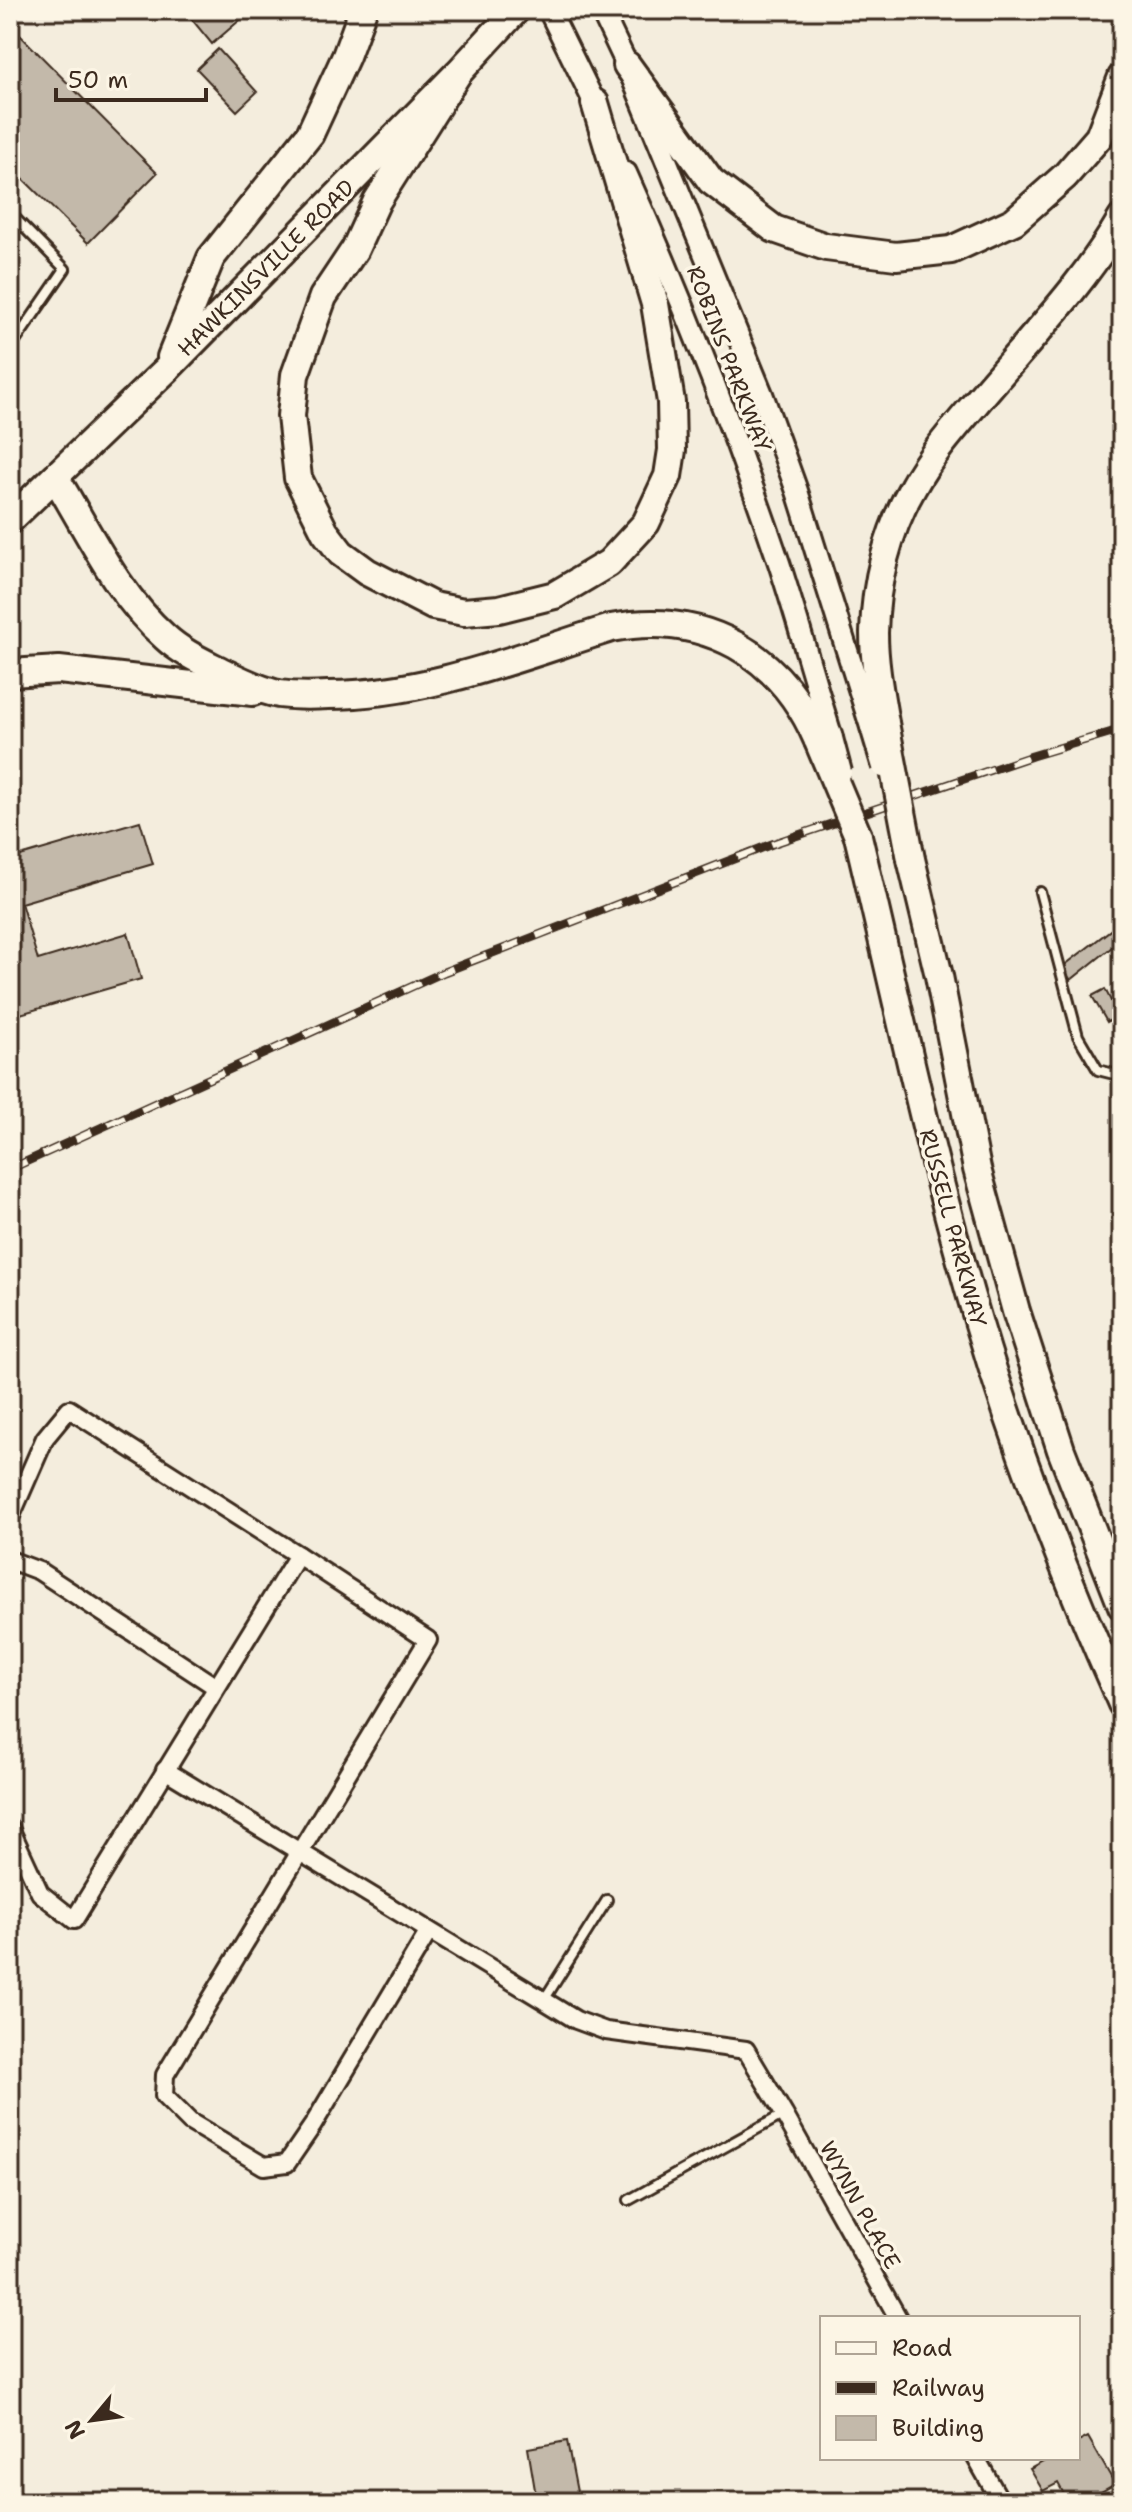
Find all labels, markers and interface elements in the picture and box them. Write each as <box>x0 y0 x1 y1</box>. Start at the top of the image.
scale bar <box>56 52 206 102</box>
text: 50 m <box>68 64 128 96</box>
street label: HAWKINSVILLE ROAD <box>171 173 361 363</box>
street label: ROBINS PARKWAY <box>680 262 778 456</box>
street label: RUSSELL PARKWAY <box>913 1126 993 1330</box>
street label: WYNN PLACE <box>813 2136 907 2274</box>
legend <box>820 2316 1080 2460</box>
text: Road <box>892 2332 952 2364</box>
text: Railway <box>892 2372 985 2404</box>
north arrow <box>52 2380 132 2460</box>
text: Building <box>892 2412 984 2444</box>
text: N <box>58 2415 92 2444</box>

